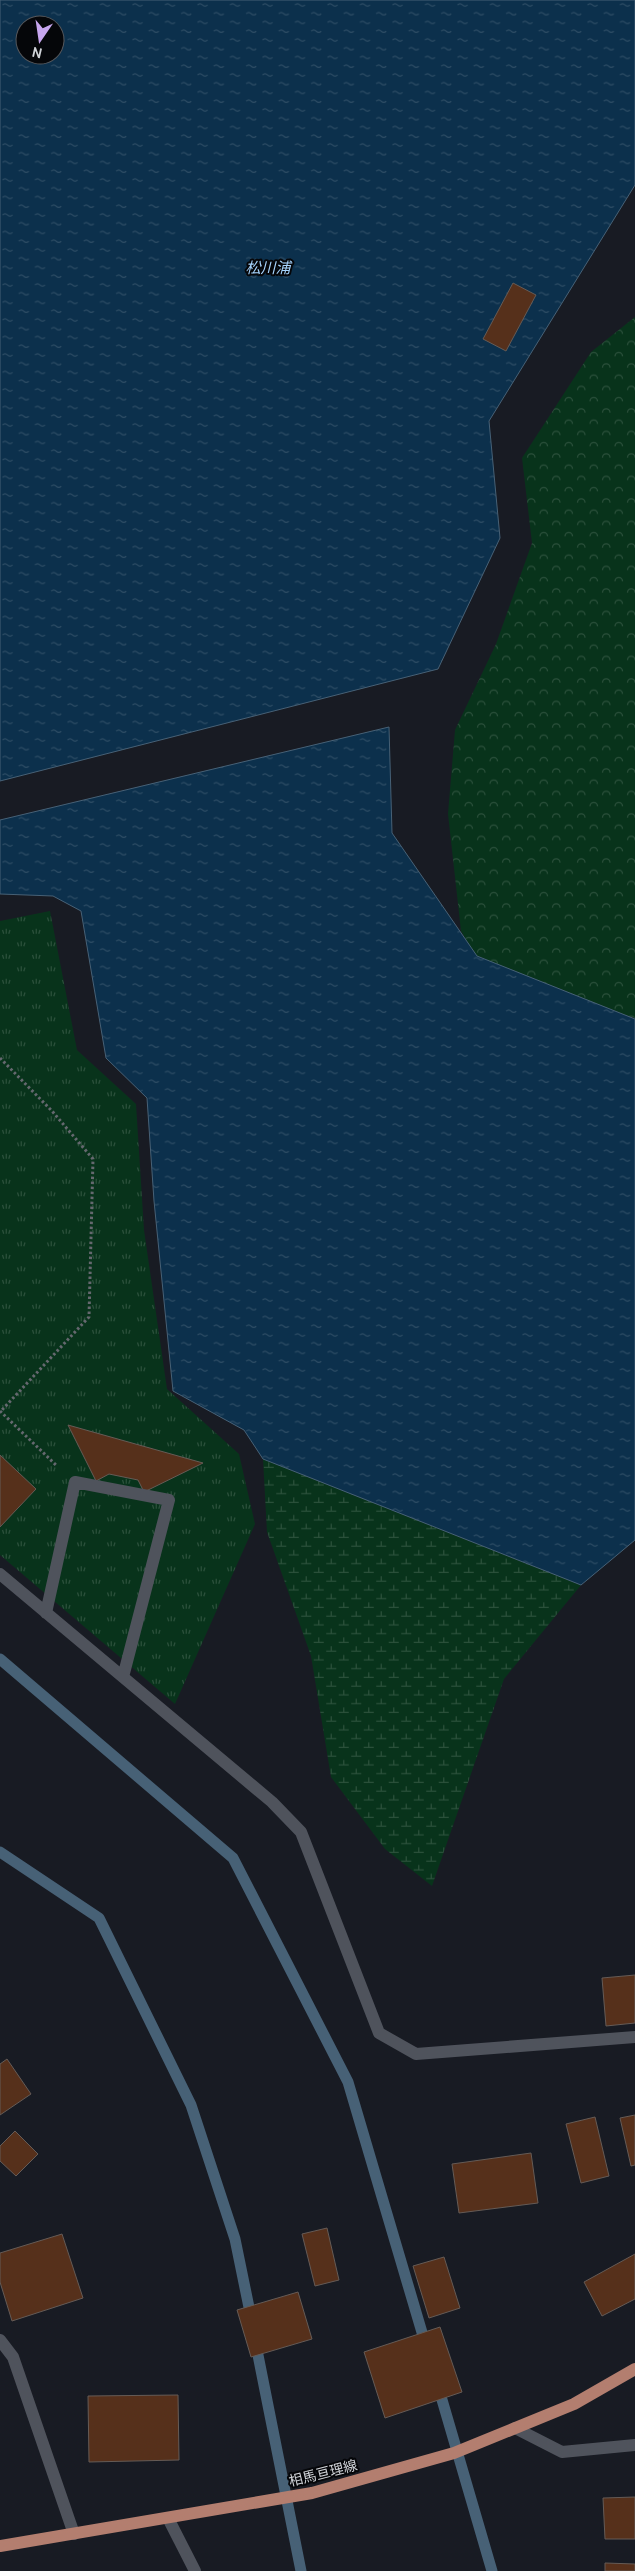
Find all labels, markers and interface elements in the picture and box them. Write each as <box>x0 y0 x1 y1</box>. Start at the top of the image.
north arrow <box>15 15 65 65</box>
text: N <box>30 43 44 63</box>
water label: 松川浦 <box>245 259 292 277</box>
street label: 相馬亘理線 <box>287 2456 359 2490</box>

